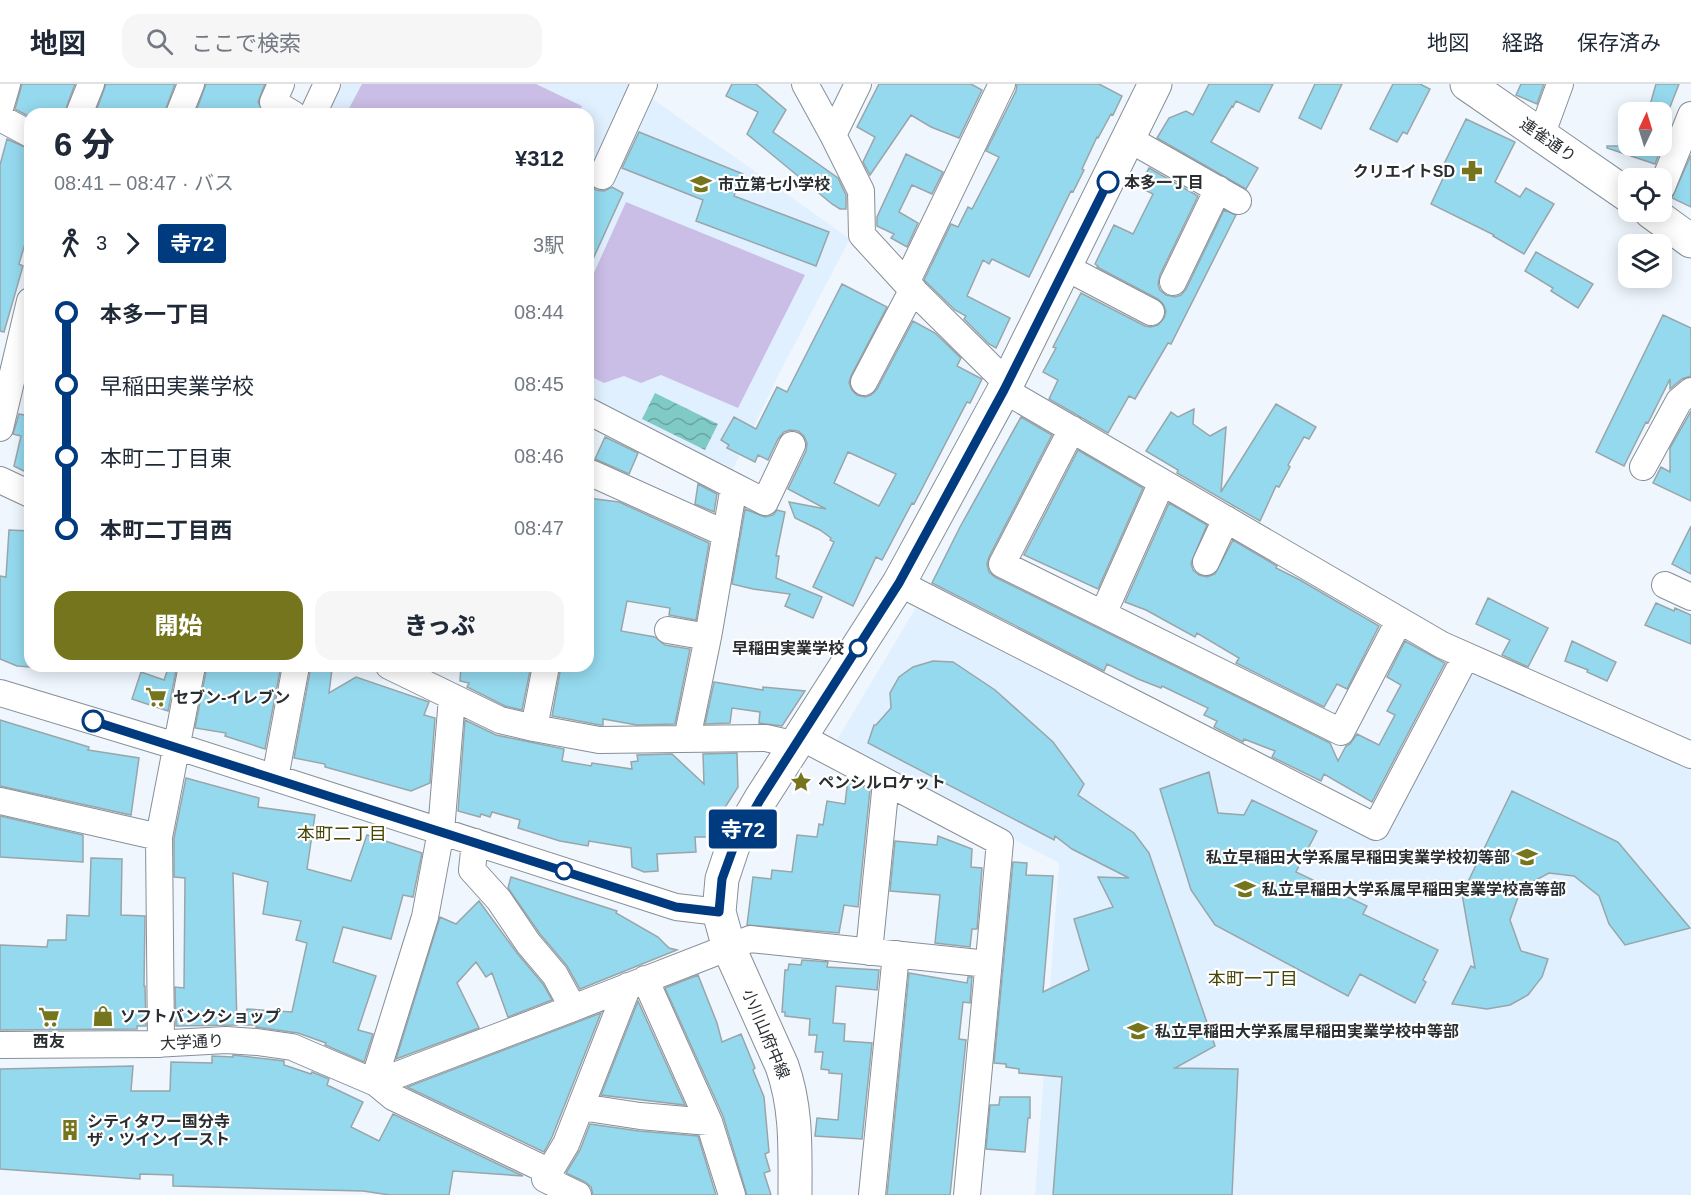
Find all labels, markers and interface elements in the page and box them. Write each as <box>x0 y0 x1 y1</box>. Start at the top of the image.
search box <box>122 14 542 68</box>
icon: search <box>143 25 176 58</box>
text: 地図 <box>30 28 86 59</box>
text: ここで検索 <box>191 31 301 56</box>
text: 地図 <box>1427 31 1469 54</box>
text: 経路 <box>1502 31 1544 54</box>
text: 保存済み <box>1577 31 1661 54</box>
north arrow <box>1618 102 1672 156</box>
map controls <box>1618 102 1672 288</box>
street label: 連雀通り <box>1517 115 1579 165</box>
text: 6 分 <box>54 126 115 163</box>
text: ¥312 <box>515 146 564 171</box>
pharmacy icon: クリエイトSD <box>1460 159 1484 183</box>
place label: クリエイトSD <box>1353 163 1455 180</box>
button: locate <box>1618 168 1672 222</box>
marker: 本多一丁目 <box>1097 171 1119 193</box>
text: 08:41 – 08:47 · バス <box>54 172 234 194</box>
school or university icon: 市立第七小学校 <box>689 172 713 196</box>
place label: 本多一丁目 <box>1124 174 1204 191</box>
place label: 市立第七小学校 <box>718 176 830 193</box>
icon: walk <box>54 227 87 260</box>
icon: forward <box>116 227 149 260</box>
text: 3 <box>96 232 107 254</box>
text: 寺72 <box>170 232 214 255</box>
text: 3駅 <box>533 234 564 256</box>
button: layers <box>1618 234 1672 288</box>
text: 08:44 <box>514 301 564 323</box>
text: 本多一丁目 <box>100 302 210 327</box>
text: 08:45 <box>514 373 564 395</box>
text: 早稲田実業学校 <box>100 374 254 399</box>
text: 08:46 <box>514 445 564 467</box>
text: 本町二丁目東 <box>100 446 232 471</box>
text: 08:47 <box>514 517 564 539</box>
text: 本町二丁目西 <box>100 518 232 543</box>
button: 開始 <box>54 591 303 660</box>
button: きっぷ <box>315 591 564 660</box>
marker: 早稲田実業学校 <box>849 639 867 657</box>
place label: 早稲田実業学校 <box>732 640 844 657</box>
supermarket icon: セブン-イレブン <box>144 685 168 709</box>
place label: セブン-イレブン <box>173 689 290 706</box>
unlabelled marker <box>82 710 104 732</box>
place icon: ペンシルロケット <box>789 770 813 794</box>
place label: ペンシルロケット <box>818 774 946 791</box>
line badge: 寺72 <box>708 810 777 848</box>
text: 寺72 <box>721 818 765 841</box>
district label: 本町二丁目 <box>297 824 387 844</box>
school or university icon: 私立早稲田大学系属早稲田実業学校初等部 <box>1515 845 1539 869</box>
place label: 私立早稲田大学系属早稲田実業学校初等部 <box>1206 849 1510 866</box>
unlabelled marker <box>555 862 573 880</box>
school or university icon: 私立早稲田大学系属早稲田実業学校高等部 <box>1233 877 1257 901</box>
place label: 私立早稲田大学系属早稲田実業学校高等部 <box>1262 881 1566 898</box>
district label: 本町一丁目 <box>1208 969 1298 989</box>
street label: 小川山府中線 <box>739 986 793 1082</box>
shop icon: ソフトバンクショップ <box>91 1004 115 1028</box>
supermarket icon: 西友 <box>37 1005 61 1029</box>
place label: ソフトバンクショップ <box>120 1008 281 1025</box>
school or university icon: 私立早稲田大学系属早稲田実業学校中等部 <box>1126 1019 1150 1043</box>
place label: 私立早稲田大学系属早稲田実業学校中等部 <box>1155 1023 1459 1040</box>
street label: 大学通り <box>160 1032 224 1052</box>
place label: 西友 <box>33 1033 65 1050</box>
place label: シティタワー国分寺 ザ・ツインイースト <box>87 1113 230 1148</box>
building icon: シティタワー国分寺 ザ・ツインイースト <box>58 1118 82 1142</box>

